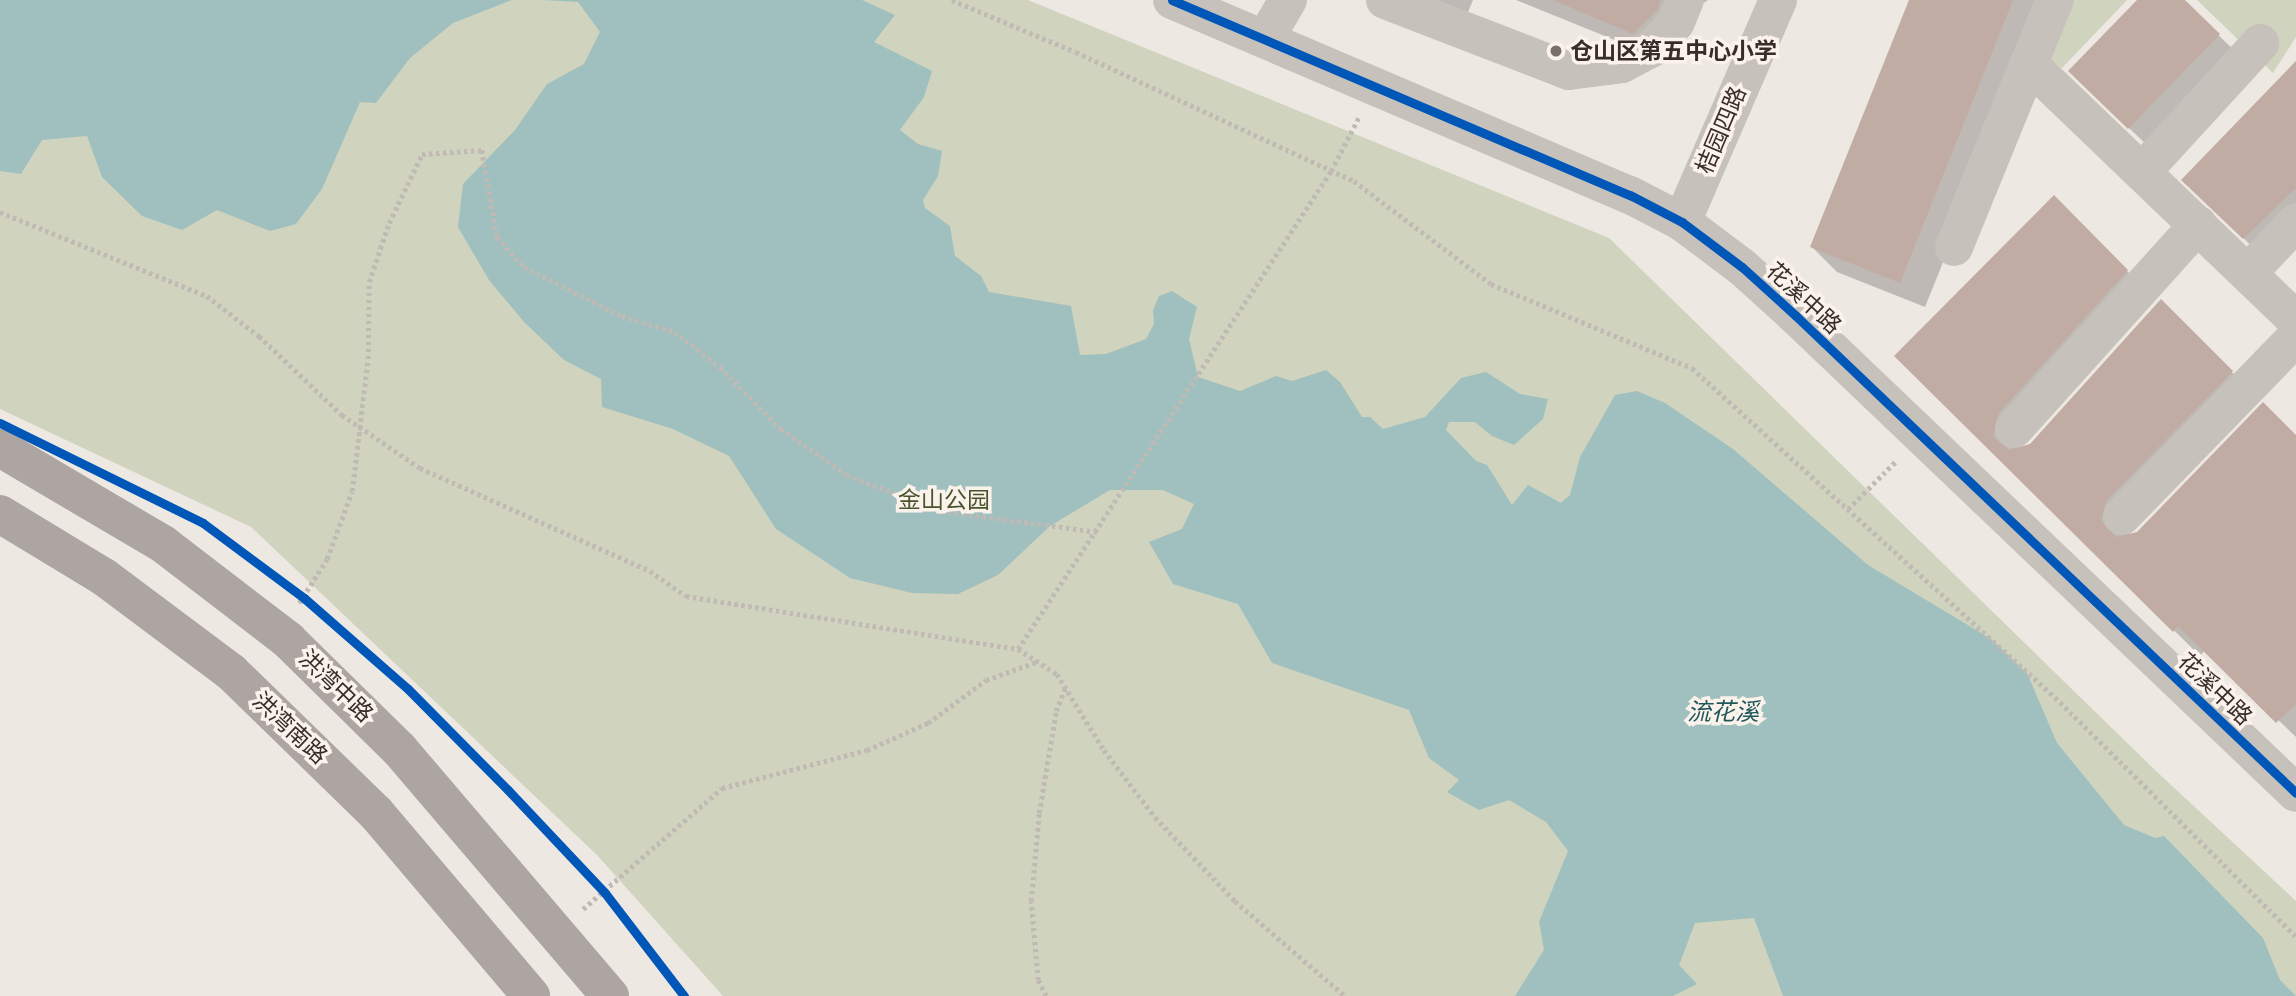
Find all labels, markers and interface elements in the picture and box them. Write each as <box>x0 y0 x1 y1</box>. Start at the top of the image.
place label: 仓山区第五中心小学 <box>1570 37 1777 65</box>
marker: 仓山区第五中心小学 <box>1548 43 1564 59</box>
street label: 桔园四路 <box>1690 82 1752 178</box>
street label: 花溪中路 <box>1761 257 1847 339</box>
park label: 金山公园 <box>898 486 990 514</box>
street label: 洪湾中路 <box>293 644 379 728</box>
street label: 花溪中路 <box>2172 647 2258 731</box>
street label: 洪湾南路 <box>247 687 333 769</box>
water label: 流花溪 <box>1687 698 1759 726</box>

